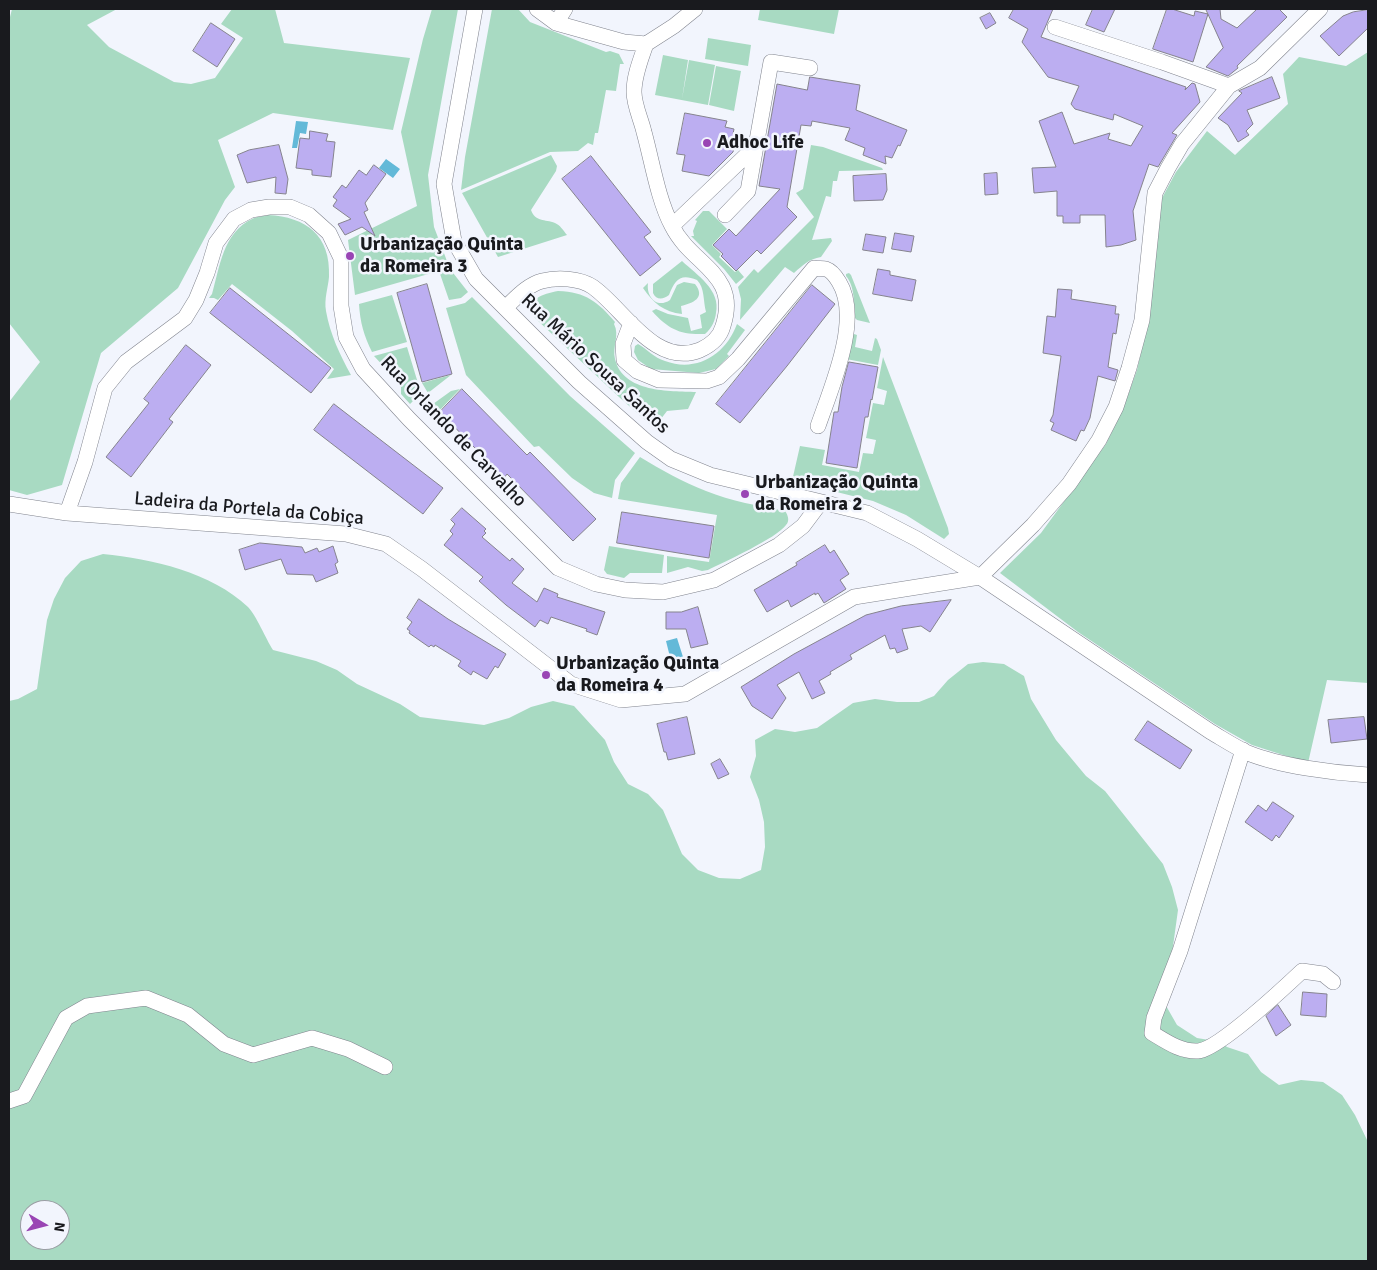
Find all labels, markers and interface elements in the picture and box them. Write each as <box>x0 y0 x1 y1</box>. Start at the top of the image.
place label: Adhoc Life <box>717 132 804 154</box>
marker: Adhoc Life <box>701 137 713 149</box>
place label: Urbanização Quinta da Romeira 3 <box>360 234 523 278</box>
marker: Urbanização Quinta da Romeira 3 <box>344 250 356 262</box>
street label: Rua Mário Sousa Santos <box>516 289 674 439</box>
street label: Rua Orlando de Carvalho <box>375 352 531 512</box>
place label: Urbanização Quinta da Romeira 2 <box>755 472 918 516</box>
street label: Ladeira da Portela da Cobiça <box>133 488 365 530</box>
marker: Urbanização Quinta da Romeira 2 <box>739 488 751 500</box>
place label: Urbanização Quinta da Romeira 4 <box>556 653 719 697</box>
marker: Urbanização Quinta da Romeira 4 <box>540 669 552 681</box>
north arrow <box>20 1200 70 1250</box>
text: N <box>50 1221 68 1233</box>

